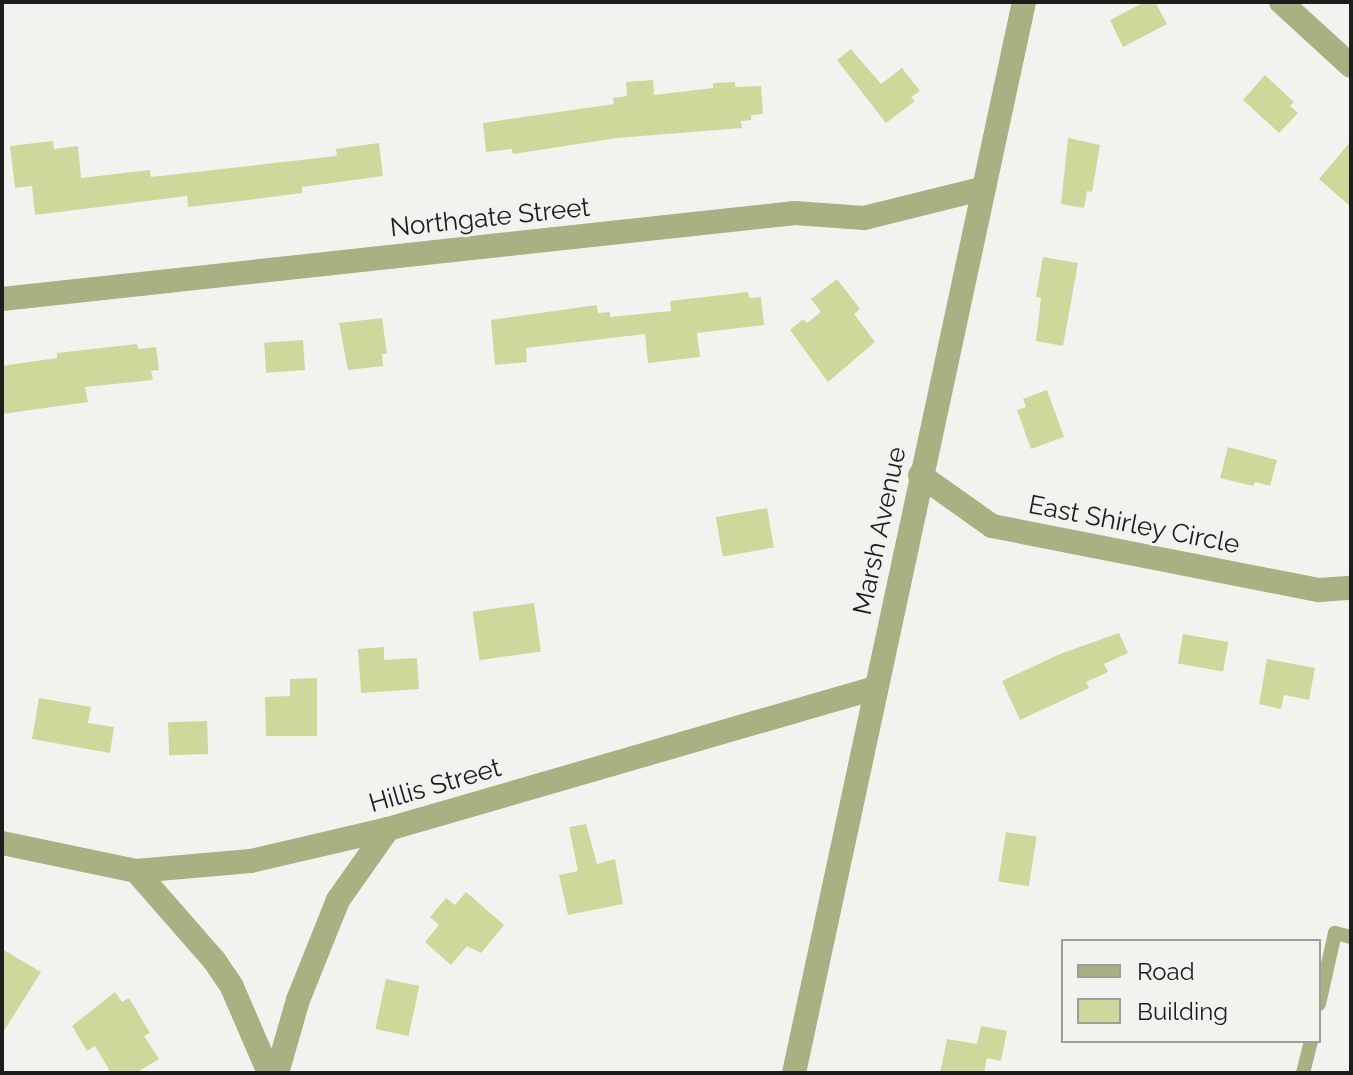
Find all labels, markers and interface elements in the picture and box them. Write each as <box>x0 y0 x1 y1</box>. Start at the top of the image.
street label: Northgate Street <box>388 192 592 244</box>
street label: Marsh Avenue <box>847 444 913 618</box>
street label: East Shirley Circle <box>1025 489 1243 561</box>
street label: Hillis Street <box>365 752 505 820</box>
legend <box>1061 939 1321 1043</box>
text: Road <box>1137 957 1195 986</box>
text: Building <box>1137 997 1228 1026</box>

